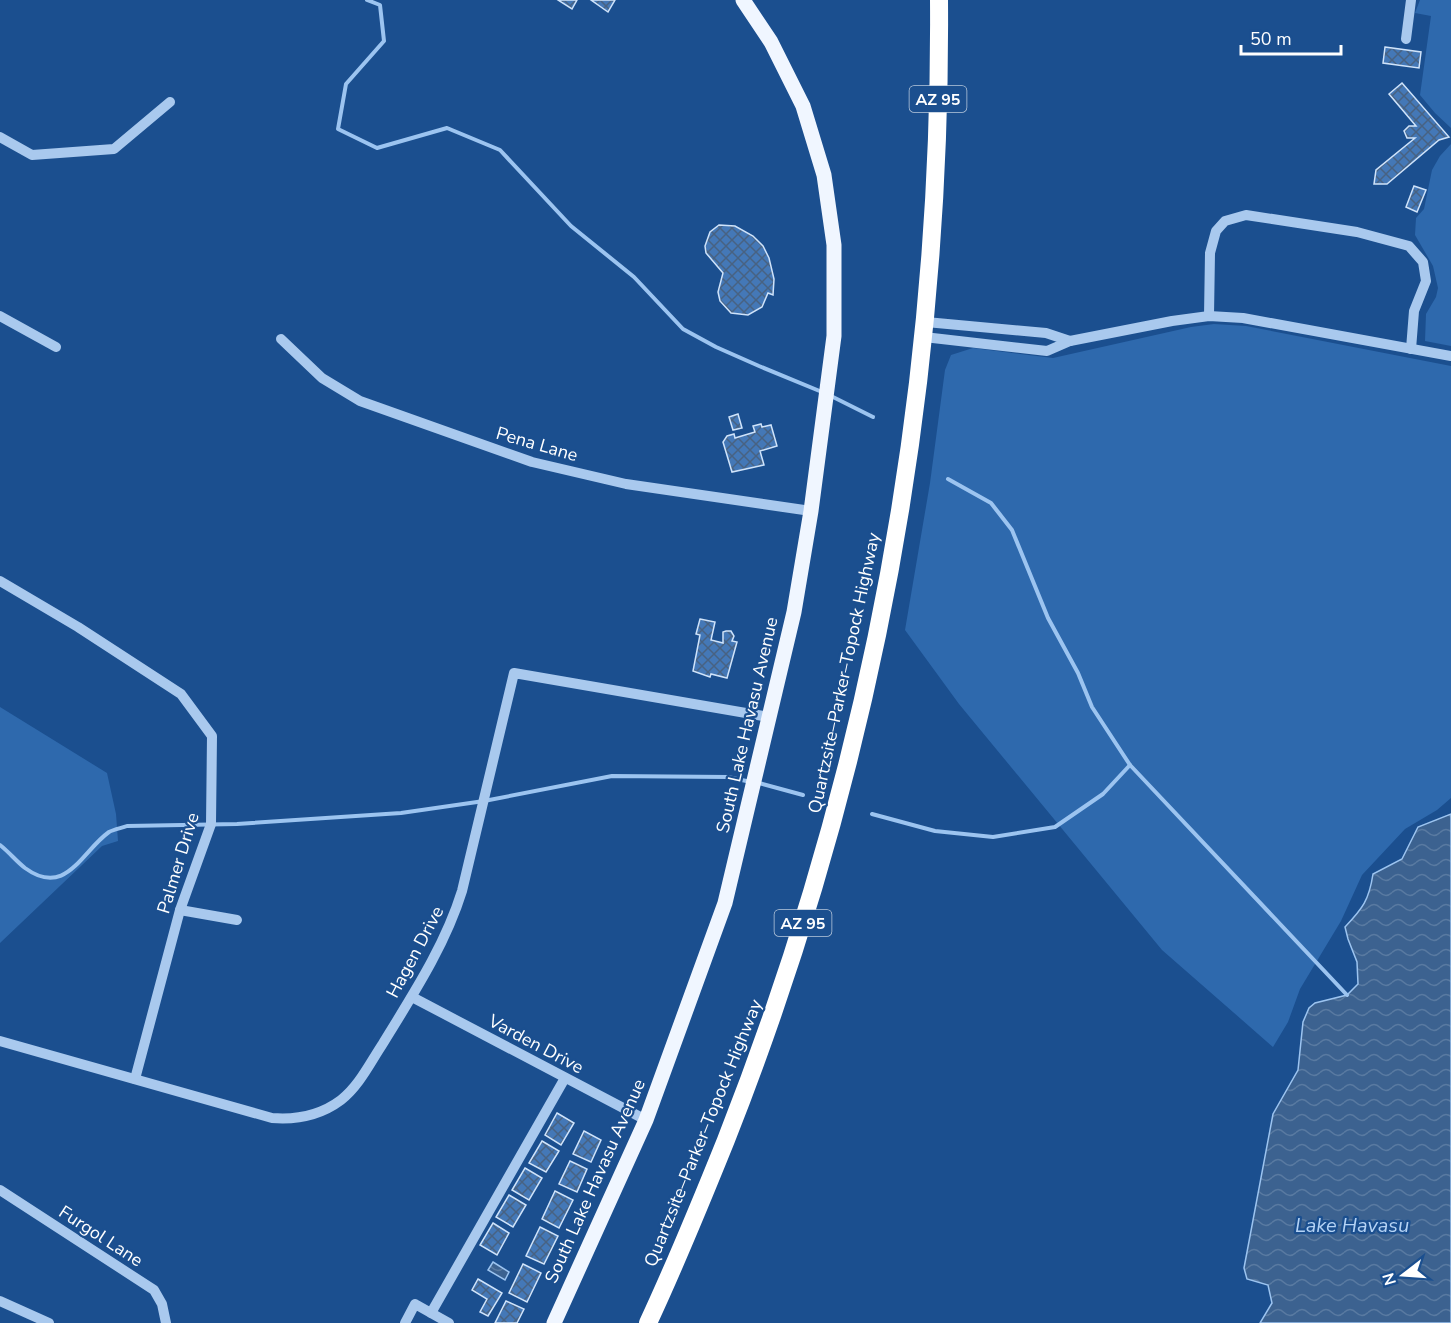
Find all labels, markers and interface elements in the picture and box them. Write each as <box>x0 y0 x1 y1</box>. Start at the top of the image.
scale bar <box>1241 18 1342 56</box>
text: 50 m <box>1250 27 1292 51</box>
road number: AZ 95 <box>910 86 966 112</box>
street label: Pena Lane <box>493 421 581 467</box>
street label: Quartzsite–Parker–Topock Highway <box>802 530 886 816</box>
street label: South Lake Havasu Avenue <box>710 615 784 835</box>
street label: Palmer Drive <box>151 809 205 917</box>
street label: Hagen Drive <box>381 902 449 1002</box>
road number: AZ 95 <box>774 910 832 936</box>
street label: Quartzsite–Parker–Topock Highway <box>638 995 768 1270</box>
street label: Varden Drive <box>483 1008 588 1079</box>
street label: South Lake Havasu Avenue <box>539 1075 651 1287</box>
street label: Furgol Lane <box>54 1200 148 1272</box>
water label: Lake Havasu <box>1295 1212 1409 1239</box>
north arrow <box>1373 1245 1433 1305</box>
text: N <box>1377 1270 1402 1288</box>

